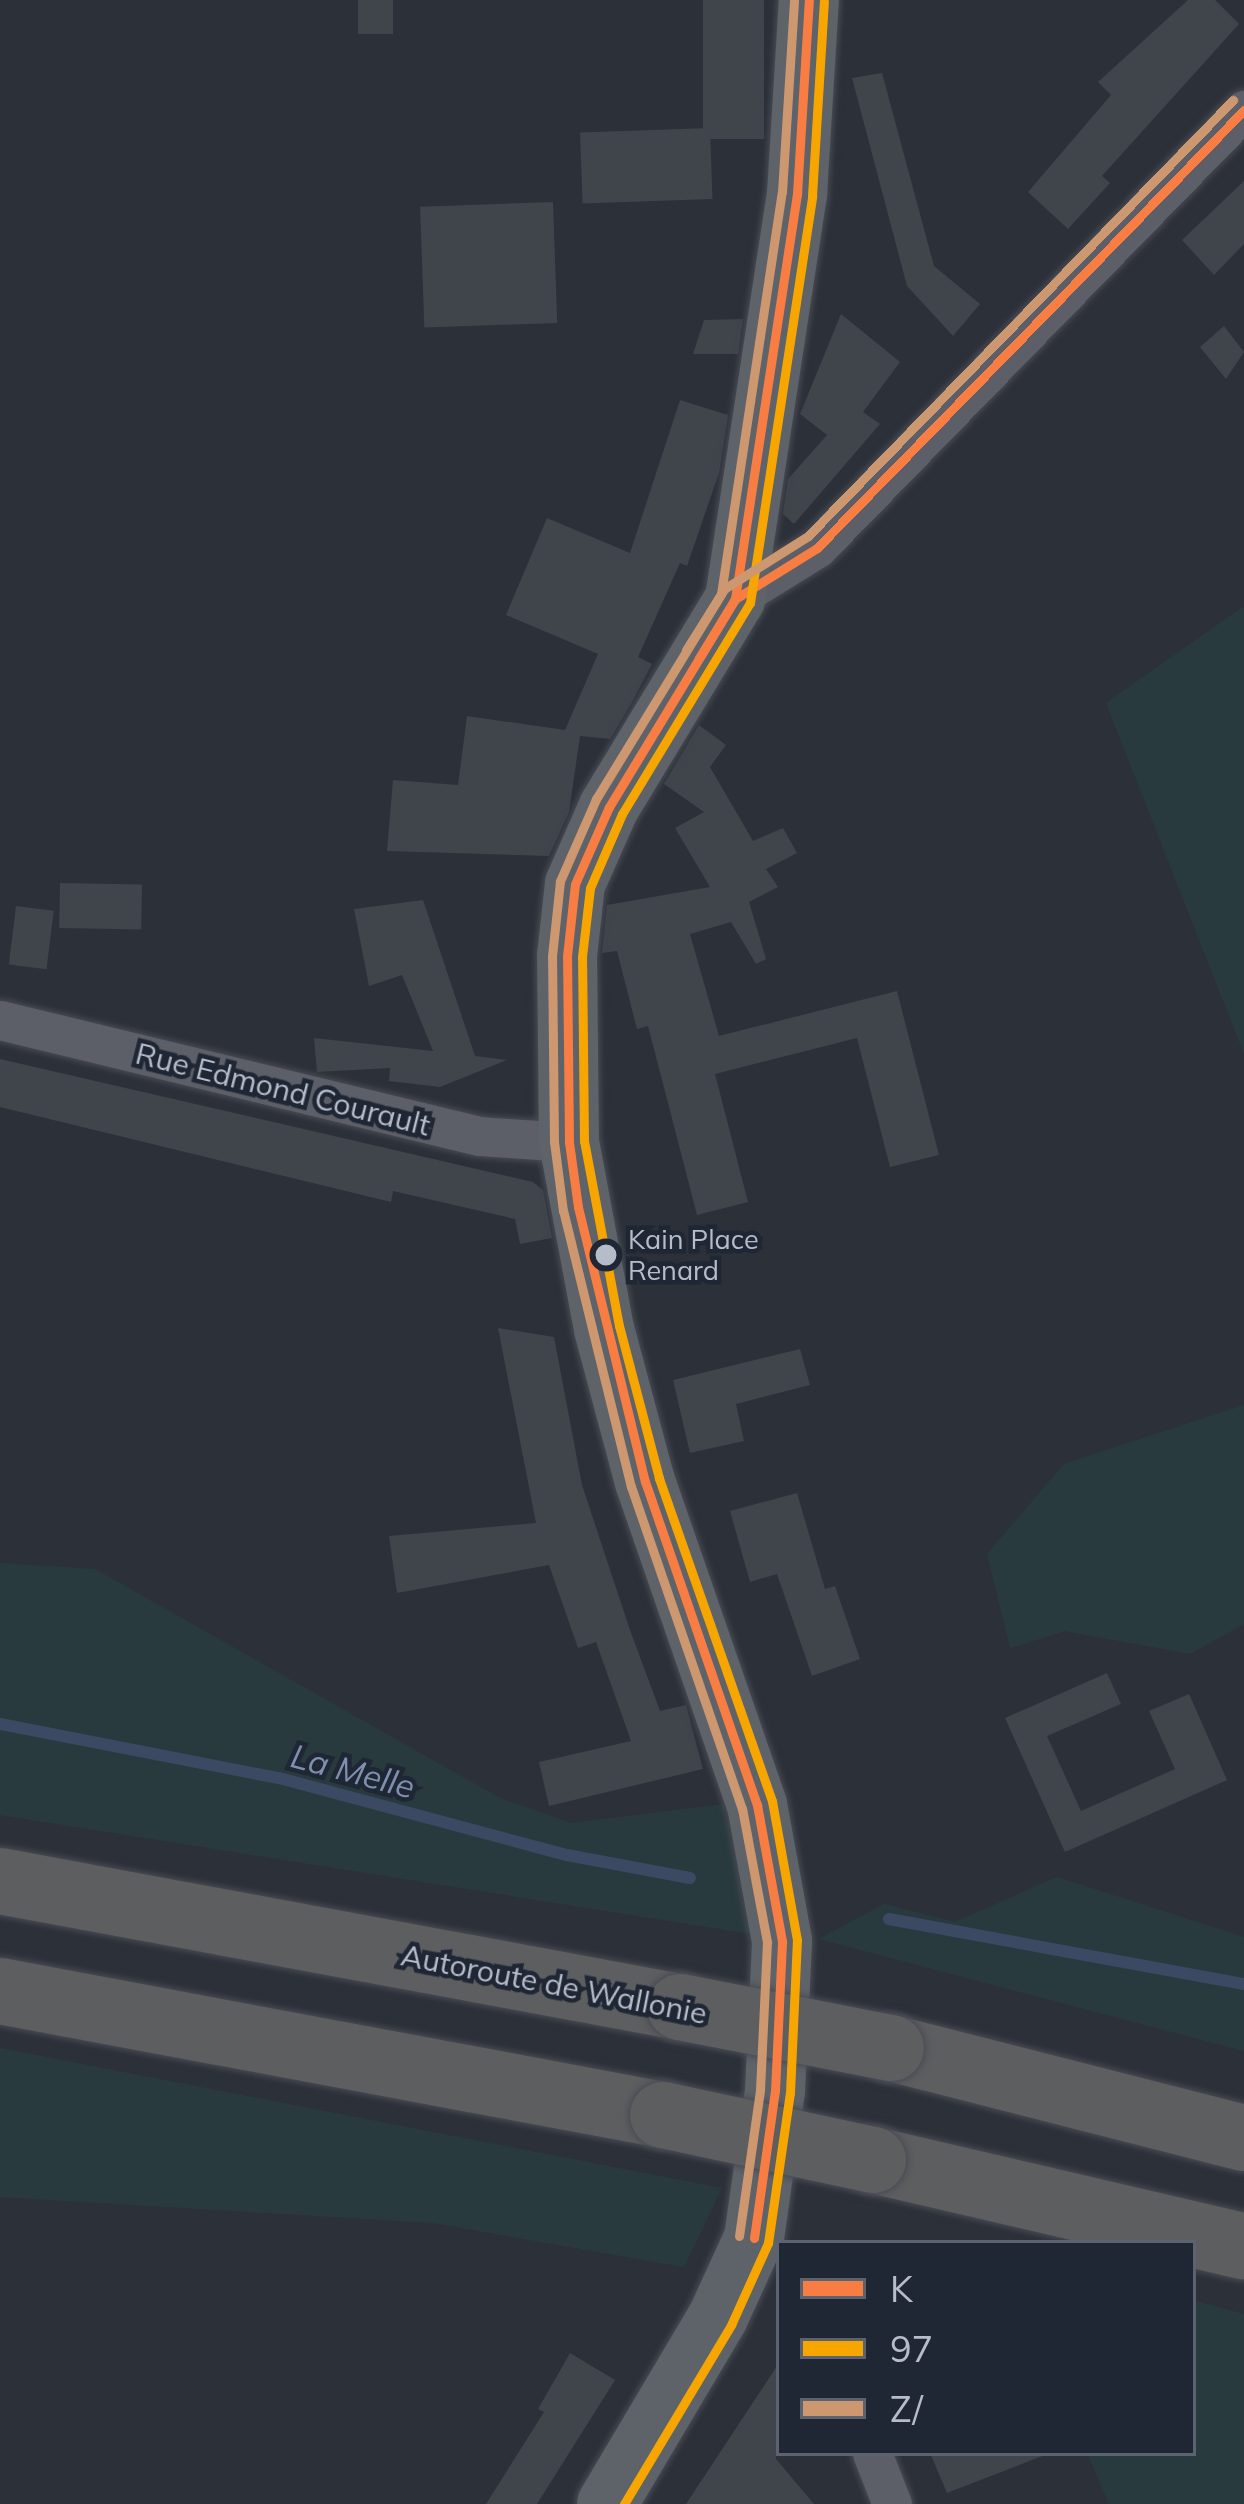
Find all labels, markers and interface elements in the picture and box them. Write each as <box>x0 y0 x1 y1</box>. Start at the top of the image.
street label: Rue Edmond Courault <box>132 1035 434 1143</box>
place label: Kain Place Renard <box>628 1223 759 1286</box>
marker: Kain Place Renard <box>595 1244 617 1266</box>
water label: La Melle <box>287 1736 419 1806</box>
street label: Autoroute de Wallonie <box>398 1937 710 2031</box>
legend <box>776 2240 1196 2456</box>
text: K <box>890 2266 913 2311</box>
text: 97 <box>890 2326 933 2371</box>
text: Z/ <box>890 2386 923 2431</box>

